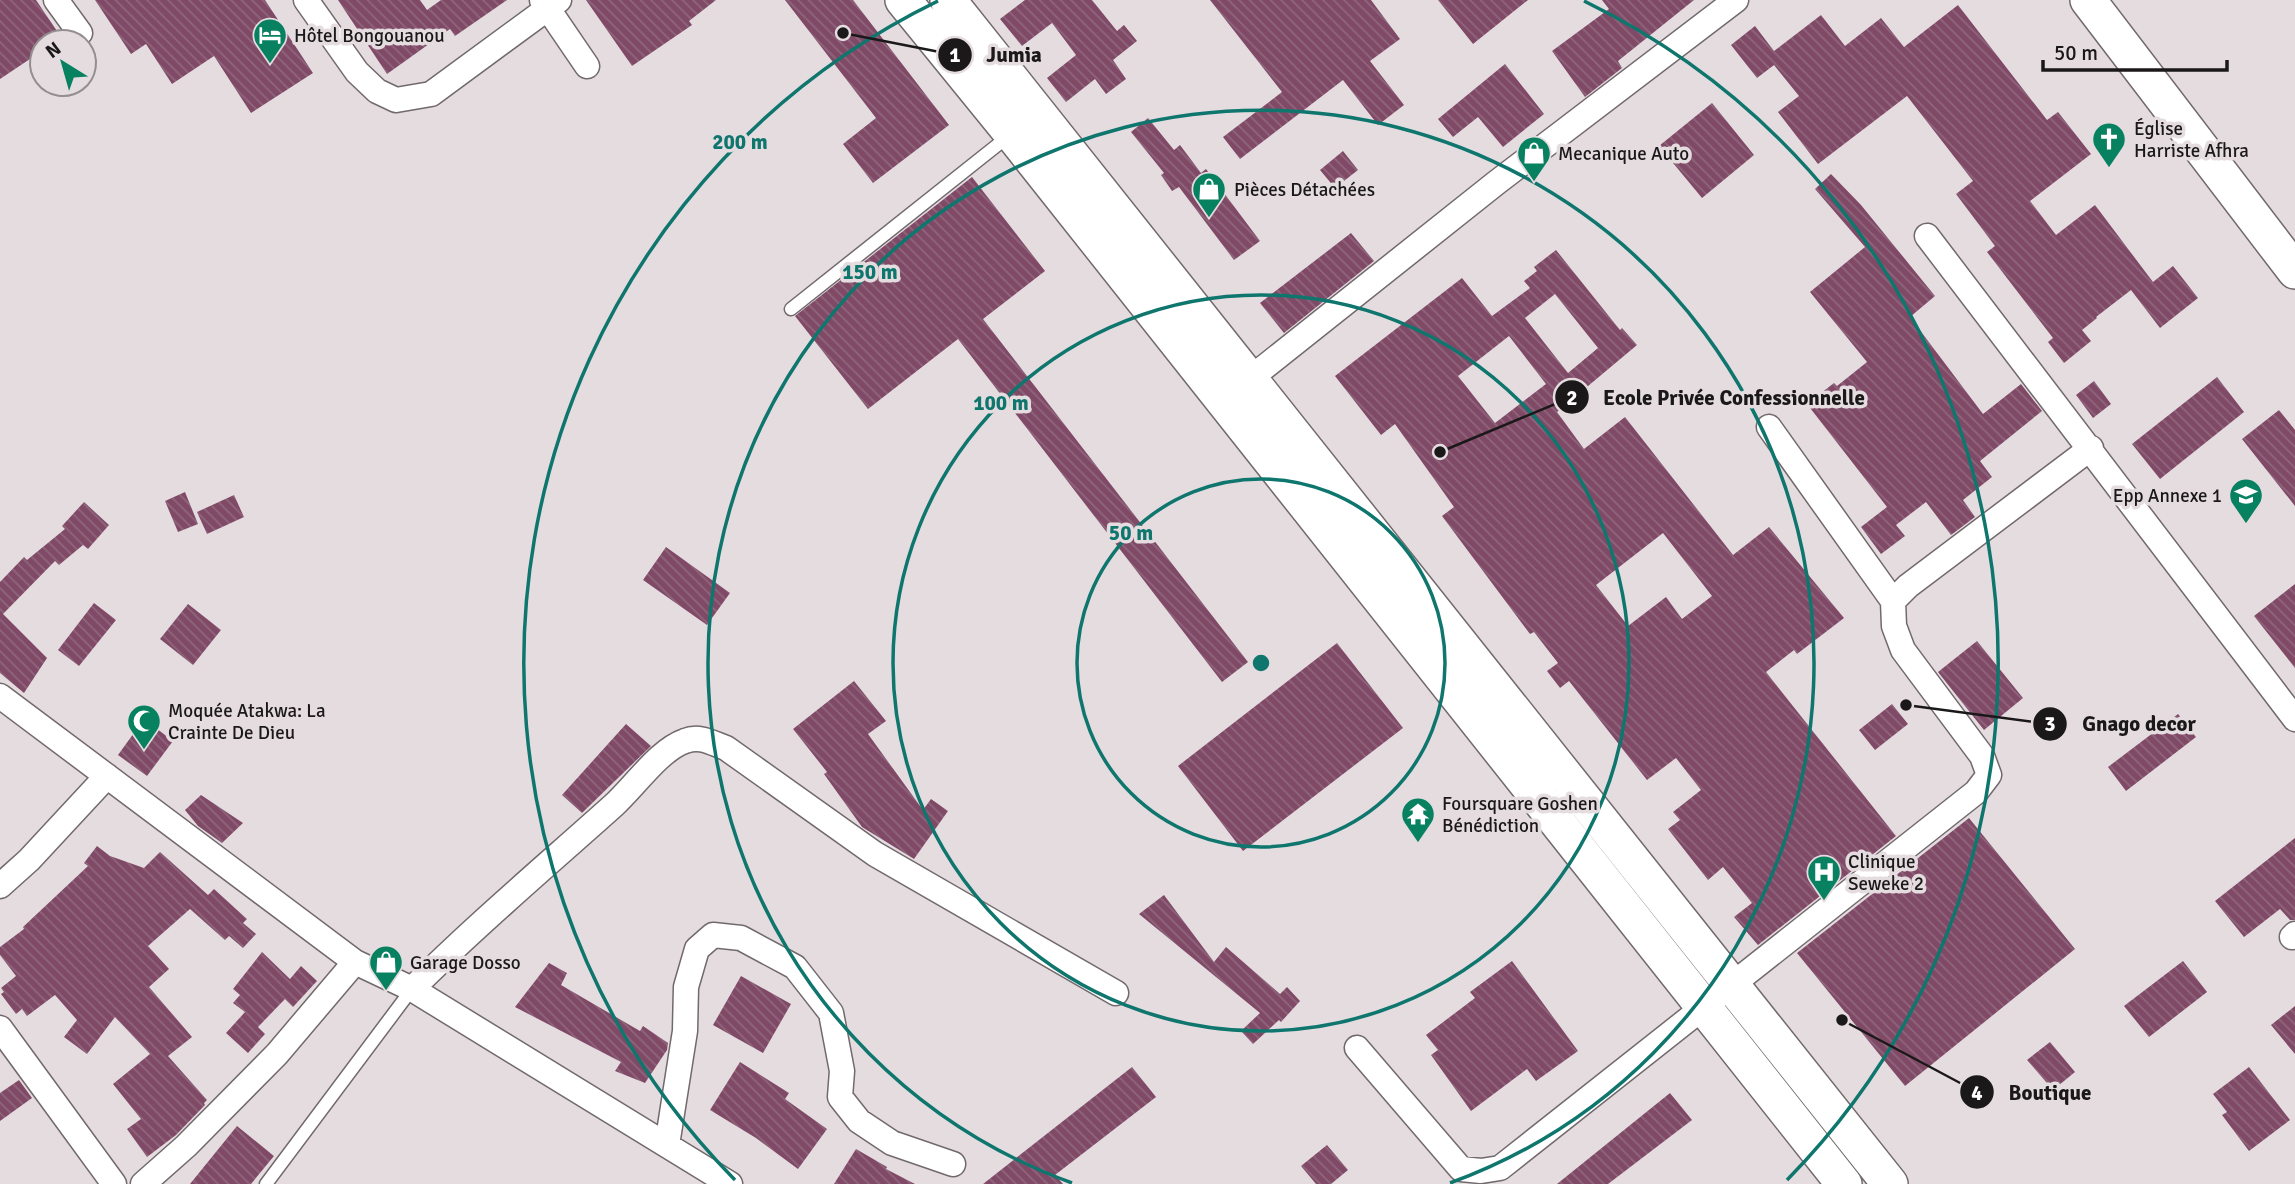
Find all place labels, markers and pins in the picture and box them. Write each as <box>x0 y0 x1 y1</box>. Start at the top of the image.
hotel icon: Hôtel Bongouanou <box>251 16 289 65</box>
place label: Hôtel Bongouanou <box>294 24 445 48</box>
callout: Jumia <box>938 34 1056 76</box>
place label: Église Harriste Afhra <box>2134 117 2249 163</box>
church icon: Église Harriste Afhra <box>2090 120 2128 169</box>
shop icon: Mecanique Auto <box>1515 134 1553 183</box>
place label: Mecanique Auto <box>1558 142 1689 166</box>
shop icon: Pièces Détachées <box>1190 170 1228 219</box>
place label: Pièces Détachées <box>1234 178 1375 202</box>
callout: Ecole Privée Confessionnelle <box>1554 376 1879 418</box>
school or university icon: Epp Annexe 1 <box>2227 476 2265 525</box>
place label: Epp Annexe 1 <box>2113 484 2222 508</box>
centre of rings <box>1249 651 1273 675</box>
place label: Moquée Atakwa: La Crainte De Dieu <box>168 699 326 745</box>
mosque icon: Moquée Atakwa: La Crainte De Dieu <box>125 702 163 751</box>
callout: Gnago decor <box>2033 703 2209 745</box>
place label: Foursquare Goshen Bénédiction <box>1442 792 1598 838</box>
temple icon: Foursquare Goshen Bénédiction <box>1399 795 1437 844</box>
place label: Clinique Seweke 2 <box>1848 850 1924 896</box>
hospital icon: Clinique Seweke 2 <box>1805 853 1843 902</box>
shop icon: Garage Dosso <box>367 943 405 992</box>
place label: Garage Dosso <box>410 951 521 975</box>
callout: Boutique <box>1959 1071 2105 1113</box>

